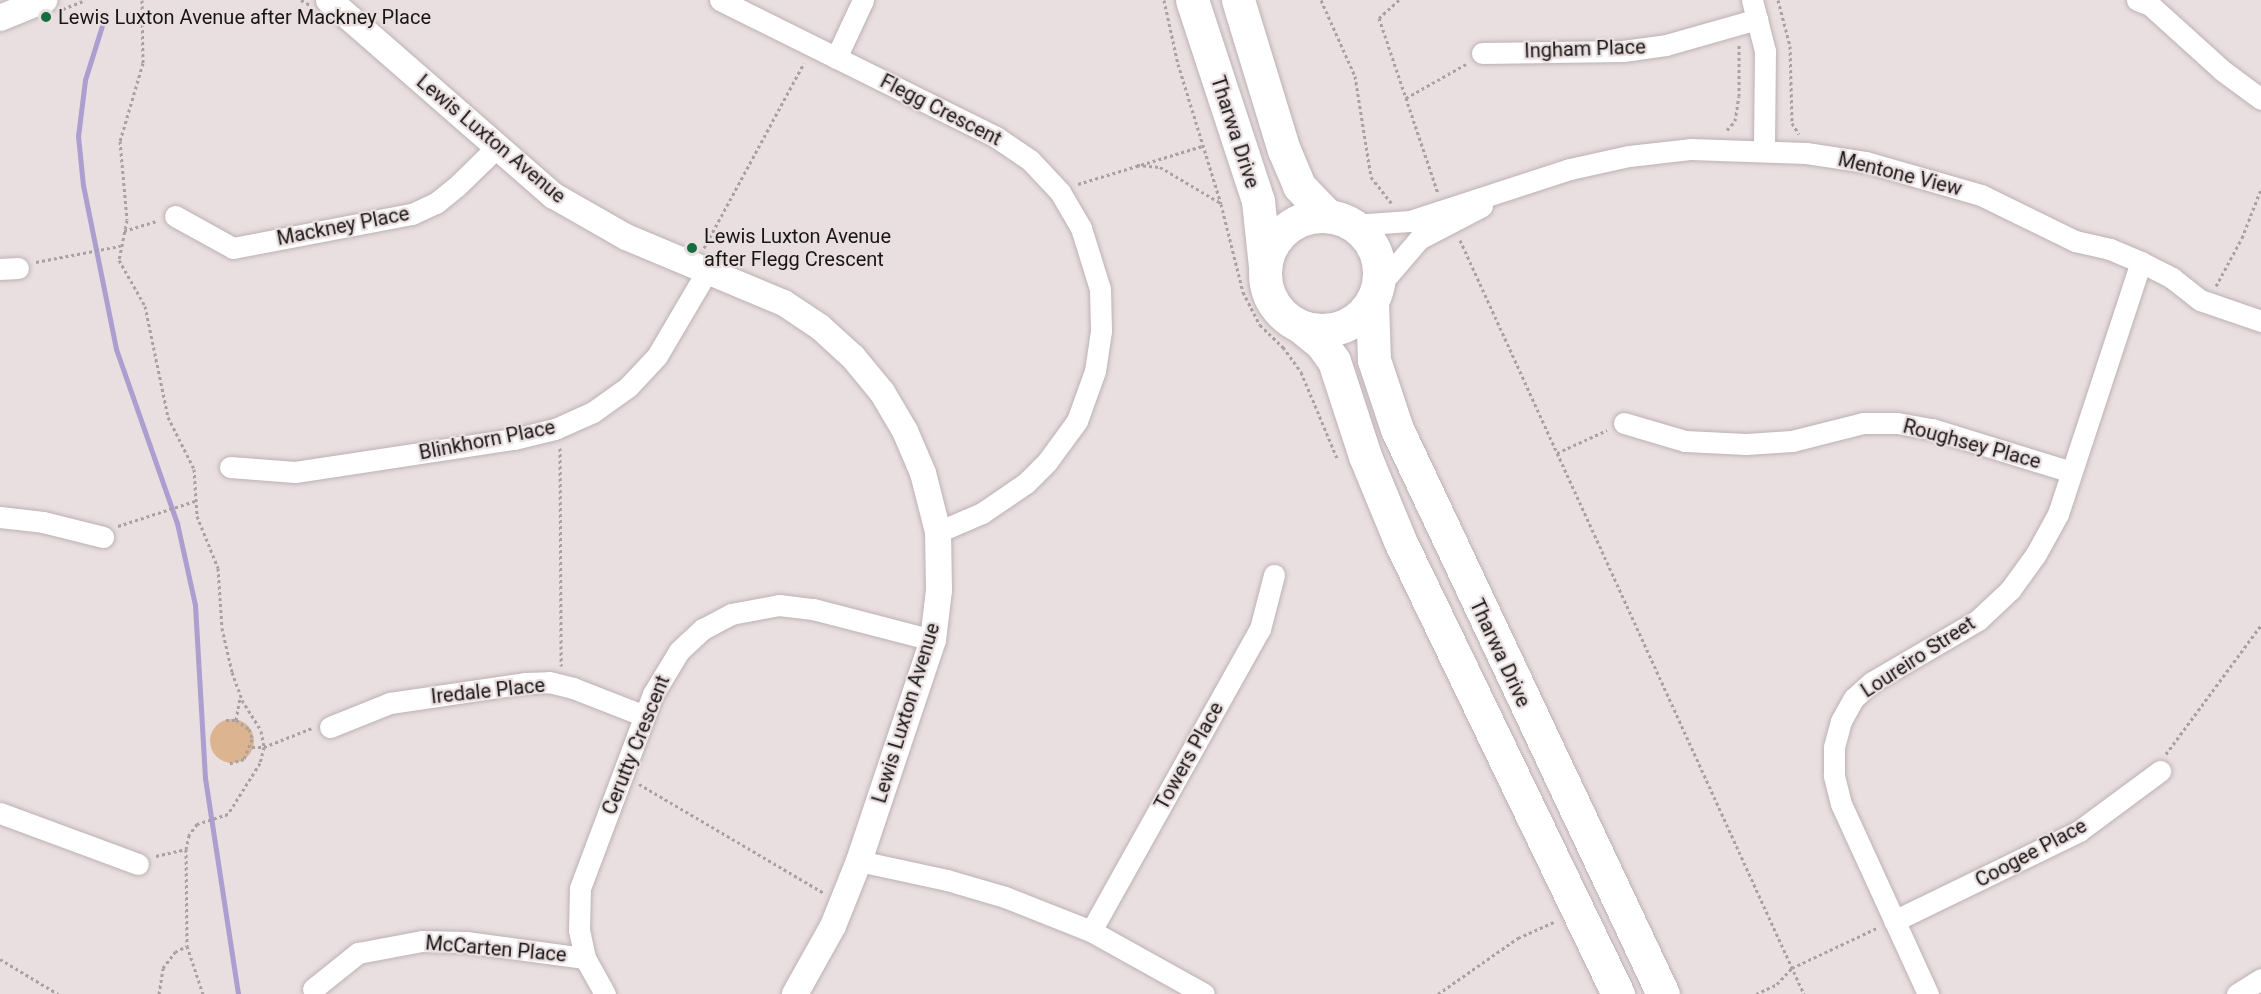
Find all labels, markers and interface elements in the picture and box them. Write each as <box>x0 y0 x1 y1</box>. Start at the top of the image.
place label: Lewis Luxton Avenue after Mackney Place <box>58 5 431 29</box>
marker: Lewis Luxton Avenue after Mackney Place <box>39 10 53 24</box>
street label: Ingham Place <box>1524 35 1646 63</box>
street label: Flegg Crescent <box>876 69 1006 151</box>
street label: Lewis Luxton Avenue <box>412 70 570 208</box>
street label: Tharwa Drive <box>1206 73 1264 191</box>
street label: Mentone View <box>1836 147 1964 201</box>
street label: Mackney Place <box>275 201 411 251</box>
place label: Lewis Luxton Avenue after Flegg Crescent <box>704 225 891 272</box>
marker: Lewis Luxton Avenue after Flegg Crescent <box>685 241 699 255</box>
street label: Roughsey Place <box>1900 414 2044 474</box>
street label: Blinkhorn Place <box>417 415 557 465</box>
street label: Tharwa Drive <box>1464 595 1536 711</box>
street label: Loureiro Street <box>1857 611 1979 703</box>
street label: Lewis Luxton Avenue <box>867 620 945 806</box>
street label: Cerutty Crescent <box>597 672 675 818</box>
street label: Iredale Place <box>430 673 546 709</box>
street label: Towers Place <box>1150 698 1228 814</box>
street label: Coogee Place <box>1971 814 2091 892</box>
street label: McCarten Place <box>424 931 568 967</box>

